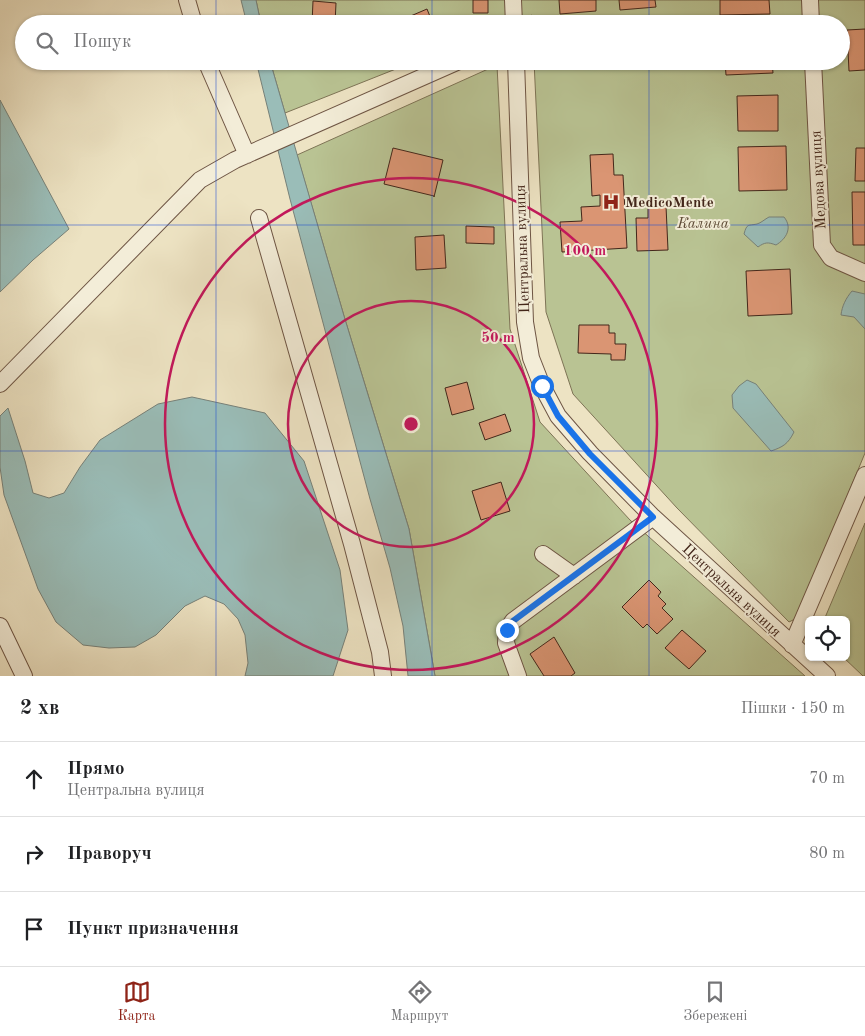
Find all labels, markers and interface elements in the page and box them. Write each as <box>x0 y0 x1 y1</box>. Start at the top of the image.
search box <box>15 15 850 70</box>
icon: search <box>33 29 61 57</box>
text: Пошук <box>73 33 131 52</box>
street label: Медова вулиця <box>809 130 830 230</box>
street label: Центральна вулиця <box>514 184 533 314</box>
hospital icon: MedicoMente <box>601 192 621 212</box>
place label: MedicoMente <box>625 196 714 211</box>
park label: Калина <box>676 217 729 232</box>
text: 100 m <box>564 244 606 259</box>
text: 50 m <box>481 331 515 346</box>
route start <box>531 375 554 398</box>
centre of rings <box>402 415 420 433</box>
street label: Центральна вулиця <box>679 542 783 641</box>
map controls <box>805 616 850 661</box>
button: locate <box>805 616 850 661</box>
route end <box>496 619 519 642</box>
text: 2 хв <box>20 698 59 719</box>
text: Пішки · 150 m <box>741 701 845 717</box>
text: Прямо <box>67 760 125 779</box>
icon: ahead <box>20 765 48 793</box>
text: 70 m <box>809 771 845 787</box>
text: Центральна вулиця <box>67 783 205 799</box>
icon: right <box>20 840 48 868</box>
text: Праворуч <box>67 845 152 864</box>
text: 80 m <box>809 846 845 862</box>
icon: arrive <box>20 915 48 943</box>
text: Пункт призначення <box>67 920 239 939</box>
tab: Карта <box>118 978 156 1025</box>
tab: Маршрут <box>391 978 448 1025</box>
tab: Збережені <box>684 978 747 1025</box>

